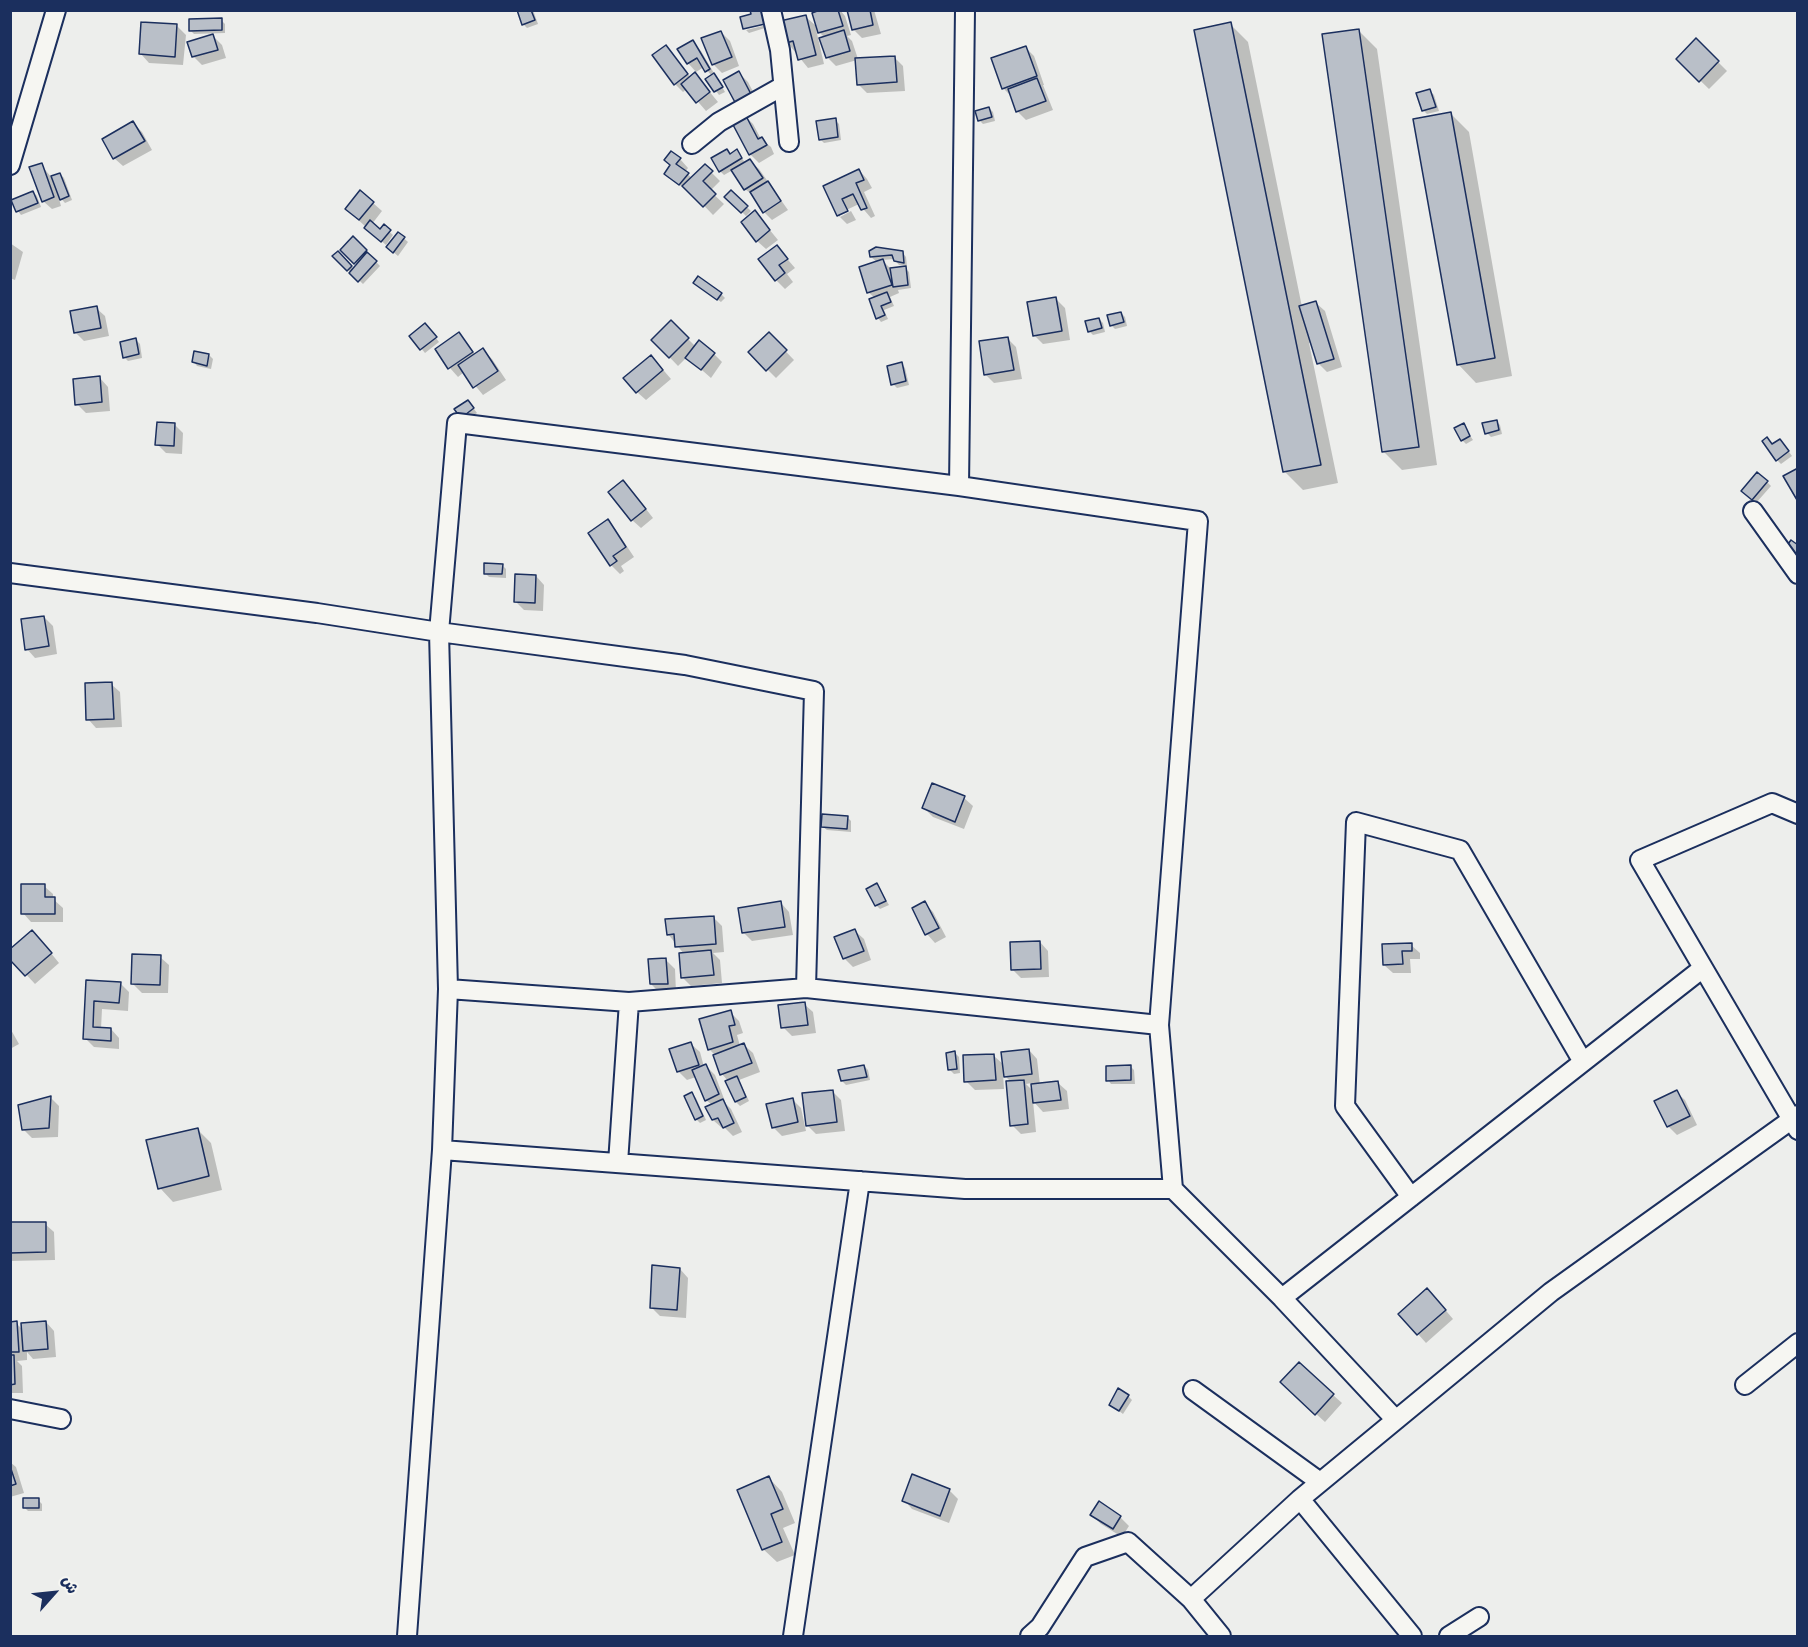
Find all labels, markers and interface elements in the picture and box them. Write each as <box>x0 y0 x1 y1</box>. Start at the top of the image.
north arrow <box>24 1563 84 1623</box>
text: ش <box>57 1572 83 1597</box>

